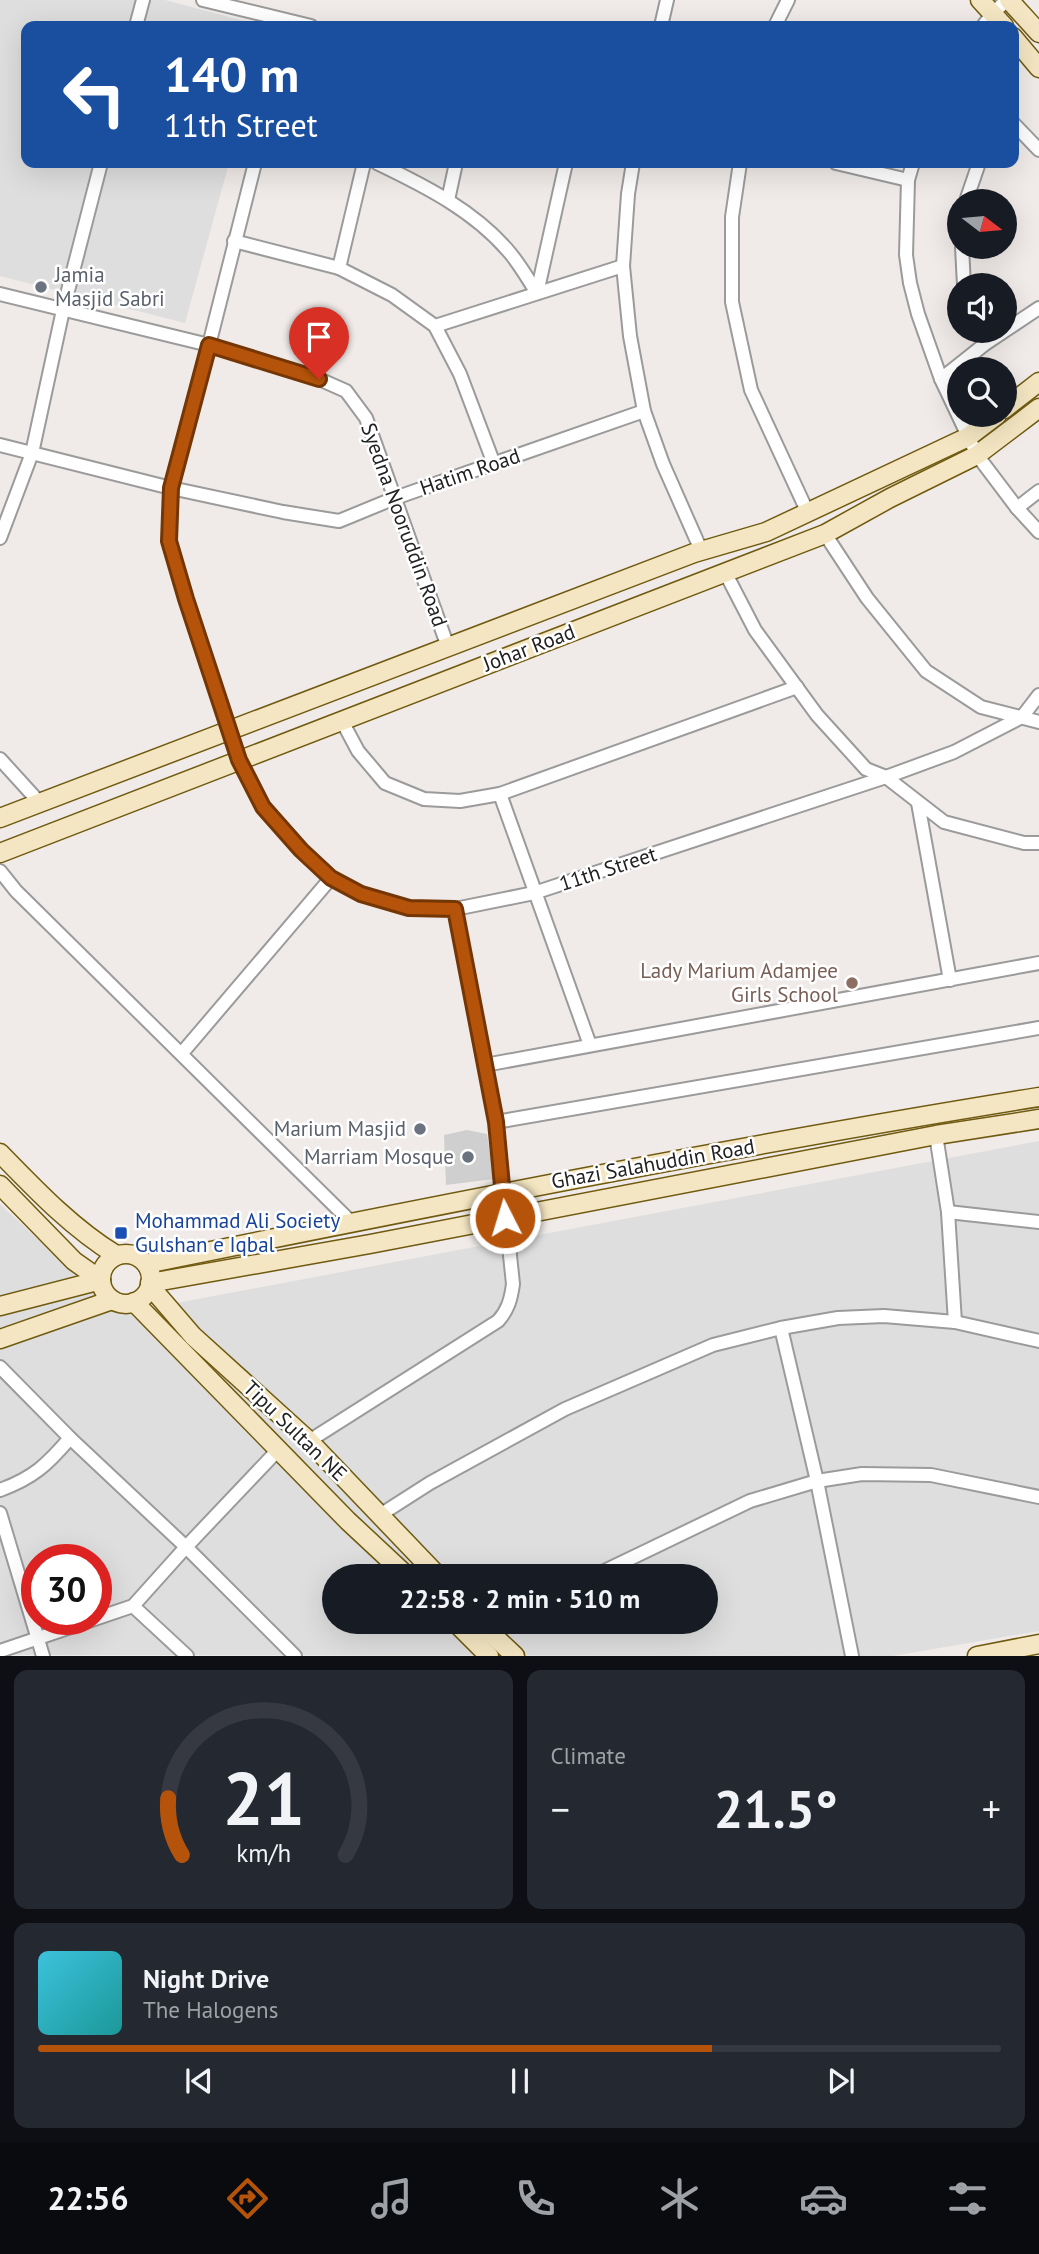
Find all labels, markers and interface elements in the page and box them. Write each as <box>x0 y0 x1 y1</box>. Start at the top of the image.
text: 140 m <box>164 42 299 106</box>
icon: left <box>49 49 140 140</box>
text: 11th Street <box>164 104 318 146</box>
north arrow <box>947 189 1017 259</box>
map controls <box>947 189 1017 427</box>
place label: Jamia Masjid Sabri <box>54 261 165 312</box>
button: sound <box>947 273 1017 343</box>
marker: Jamia Masjid Sabri <box>33 279 49 295</box>
pin <box>289 307 349 379</box>
icon: arrive <box>300 318 338 356</box>
button: search <box>947 357 1017 427</box>
street label: Syedna Nooruddin Road <box>355 419 454 630</box>
street label: Hatim Road <box>416 442 524 501</box>
street label: Johar Road <box>478 618 579 678</box>
street label: 11th Street <box>556 840 660 897</box>
place label: Lady Marium Adamjee Girls School <box>640 957 838 1008</box>
marker: Lady Marium Adamjee Girls School <box>844 975 860 991</box>
place label: Marium Masjid <box>274 1115 406 1142</box>
marker: Marium Masjid <box>412 1121 428 1137</box>
street label: Ghazi Salahuddin Road <box>549 1132 757 1195</box>
place label: Marriam Mosque <box>304 1143 454 1170</box>
marker: Marriam Mosque <box>460 1149 476 1165</box>
position arrow <box>468 1181 542 1255</box>
place label: Mohammad Ali Society Gulshan e Iqbal <box>135 1207 340 1258</box>
marker: Mohammad Ali Society Gulshan e Iqbal <box>113 1225 129 1241</box>
street label: Tipu Sultan NE <box>238 1374 353 1487</box>
speed limit sign: 30 <box>21 1544 112 1635</box>
text: 22:58 · 2 min · 510 m <box>400 1582 640 1615</box>
text: Climate <box>551 1741 626 1770</box>
text: 21 <box>222 1752 305 1846</box>
text: 21.5° <box>714 1775 838 1842</box>
text: − <box>551 1784 570 1833</box>
text: + <box>982 1784 1001 1833</box>
text: km/h <box>236 1837 291 1869</box>
text: Night Drive <box>143 1962 269 1995</box>
text: The Halogens <box>143 1995 278 2024</box>
icon: previous <box>180 2062 218 2100</box>
icon: pause <box>501 2062 539 2100</box>
icon: next <box>822 2062 860 2100</box>
icon: directions <box>223 2174 272 2223</box>
icon: music <box>367 2174 416 2223</box>
icon: phone <box>511 2174 560 2223</box>
icon: climate <box>655 2174 704 2223</box>
icon: car <box>799 2174 848 2223</box>
icon: filters <box>943 2174 992 2223</box>
text: 22:56 <box>47 2177 129 2219</box>

